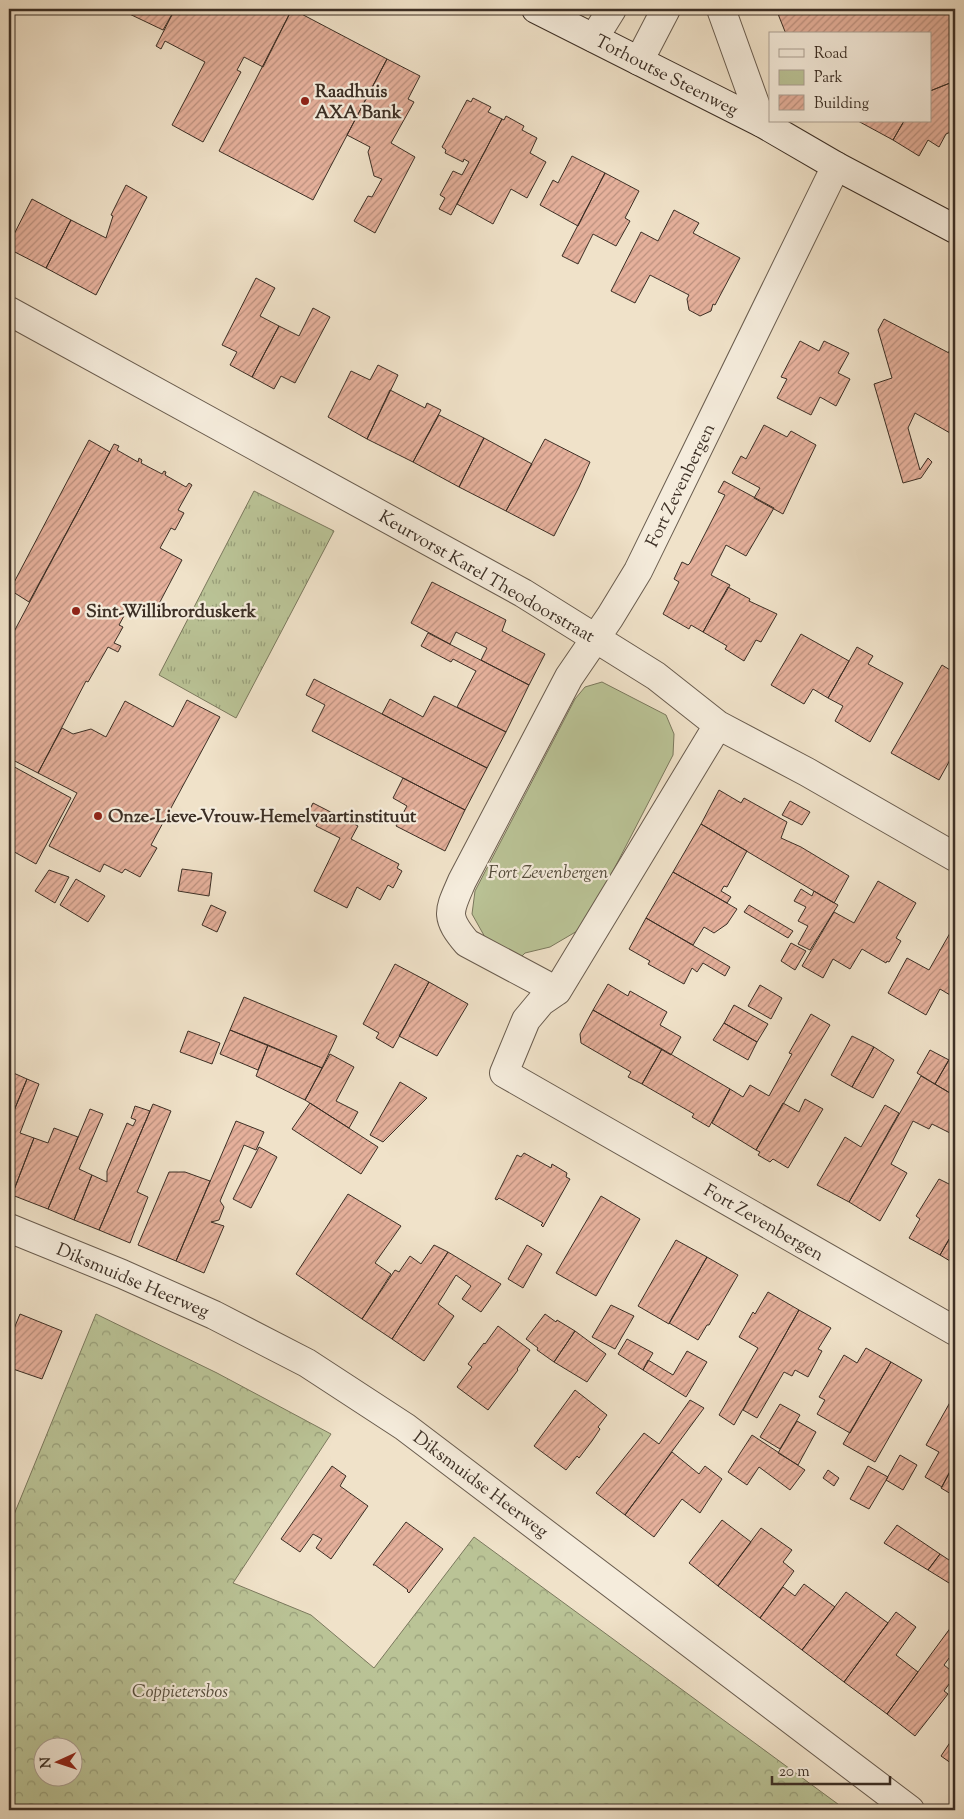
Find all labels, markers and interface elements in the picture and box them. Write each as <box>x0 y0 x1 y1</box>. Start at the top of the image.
street label: Torhoutse Steenweg <box>590 29 742 124</box>
legend <box>769 32 932 122</box>
text: Road <box>814 44 848 65</box>
text: Park <box>814 68 843 89</box>
place label: Raadhuis AXA Bank <box>315 80 402 127</box>
text: Building <box>814 94 869 115</box>
marker: Raadhuis AXA Bank <box>299 95 311 107</box>
street label: Fort Zevenbergen <box>641 419 723 552</box>
street label: Keurvorst Karel Theodoorstraat <box>373 505 599 650</box>
place label: Sint-Willibrorduskerk <box>86 600 257 626</box>
marker: Sint-Willibrorduskerk <box>70 605 82 617</box>
place label: Onze-Lieve-Vrouw-Hemelvaartinstituut <box>108 805 417 831</box>
marker: Onze-Lieve-Vrouw-Hemelvaartinstituut <box>92 810 104 822</box>
park label: Fort Zevenbergen <box>488 861 609 887</box>
street label: Fort Zevenbergen <box>698 1179 828 1269</box>
street label: Diksmuidse Heerweg <box>52 1238 213 1326</box>
street label: Diksmuidse Heerweg <box>407 1426 553 1545</box>
park label: Coppietersbos <box>132 1680 228 1706</box>
north arrow <box>32 1736 82 1786</box>
scale bar <box>772 1754 889 1786</box>
text: N <box>37 1756 57 1769</box>
text: 20 m <box>779 1762 810 1783</box>

